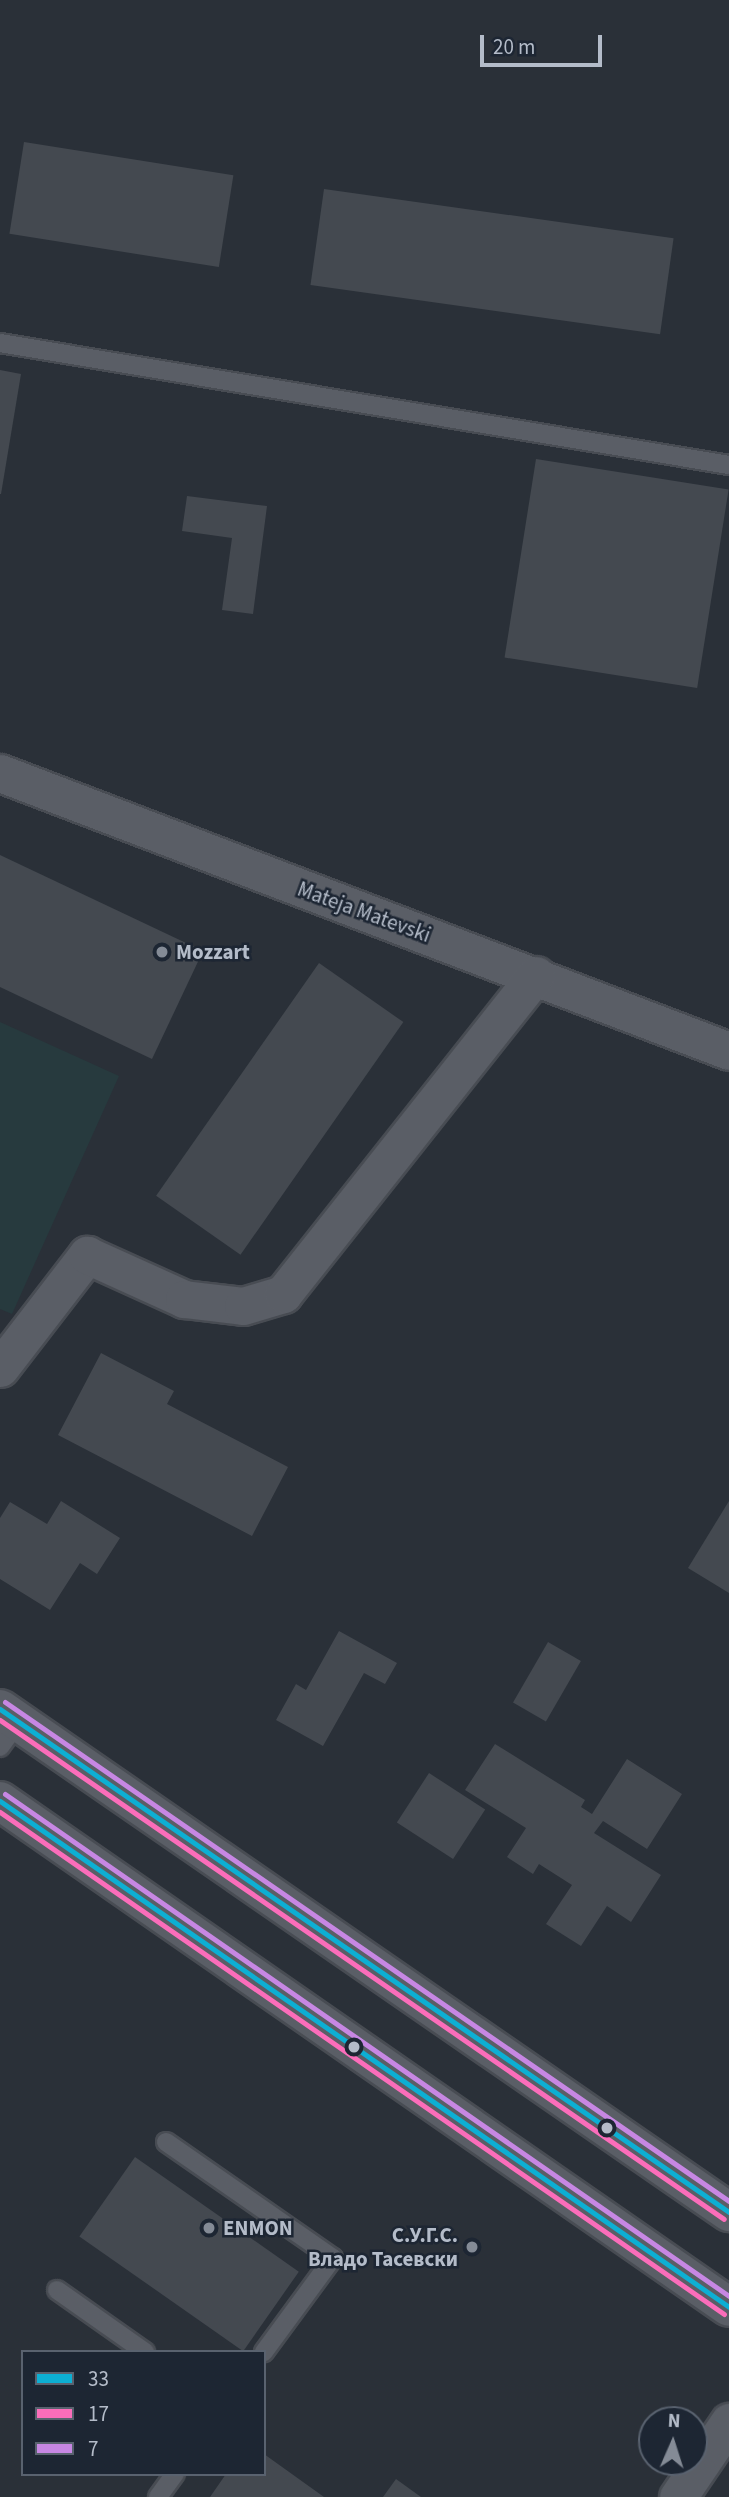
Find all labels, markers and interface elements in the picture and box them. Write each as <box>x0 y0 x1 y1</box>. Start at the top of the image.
scale bar <box>484 21 606 65</box>
text: 20 m <box>493 32 535 62</box>
street label: Mateja Matevski <box>294 876 434 948</box>
place label: Mozzart <box>176 939 250 965</box>
marker: Mozzart <box>154 944 170 960</box>
unlabelled marker <box>347 2040 361 2054</box>
unlabelled marker <box>600 2121 614 2135</box>
place label: ENMON <box>223 2215 293 2241</box>
marker: ENMON <box>201 2220 217 2236</box>
place label: С.У.Г.С. Владо Тасевски <box>308 2222 458 2272</box>
marker: С.У.Г.С. Владо Тасевски <box>464 2239 480 2255</box>
legend <box>21 2350 266 2476</box>
text: 33 <box>88 2364 109 2394</box>
text: 17 <box>88 2399 109 2429</box>
north arrow <box>638 2406 708 2476</box>
text: N <box>667 2408 681 2435</box>
text: 7 <box>88 2434 98 2464</box>

